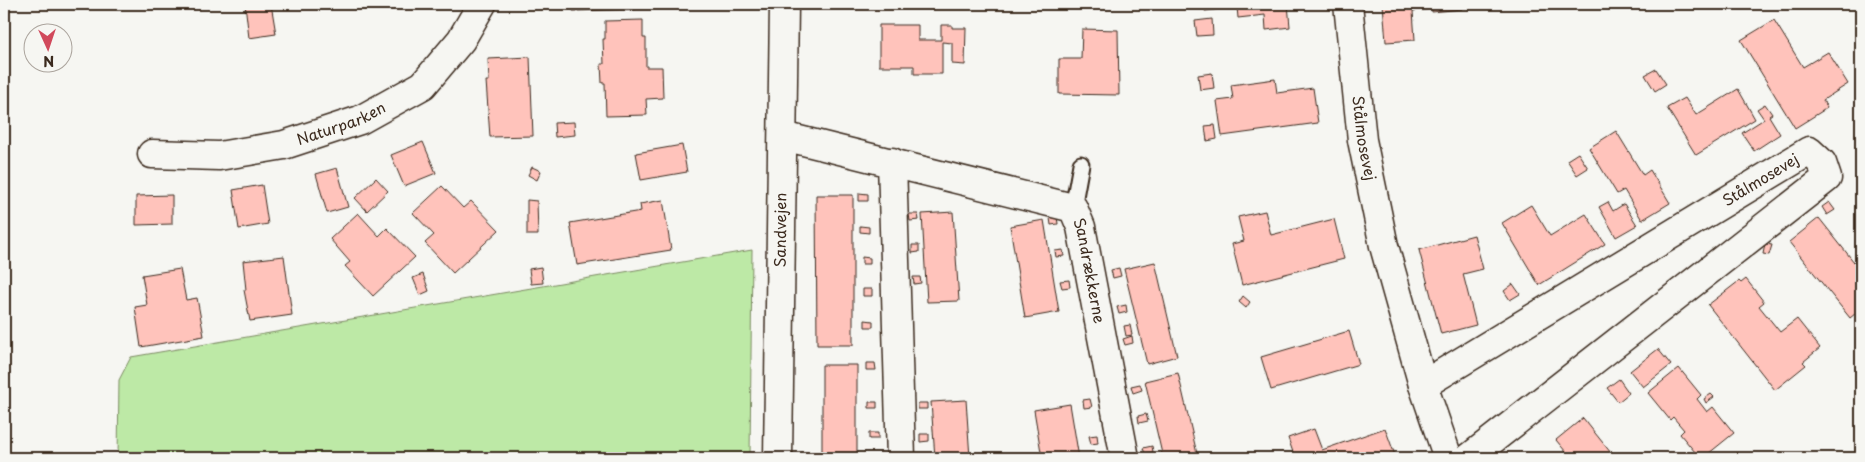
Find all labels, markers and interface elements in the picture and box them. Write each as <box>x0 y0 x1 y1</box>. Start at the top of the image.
north arrow <box>22 22 72 72</box>
text: N <box>43 51 55 72</box>
street label: Stålmosevej <box>1347 94 1383 182</box>
street label: Naturparken <box>293 95 389 150</box>
street label: Stålmosevej <box>1717 147 1803 211</box>
street label: Sandvejen <box>768 192 792 268</box>
street label: Sandrækkerne <box>1068 214 1112 325</box>

